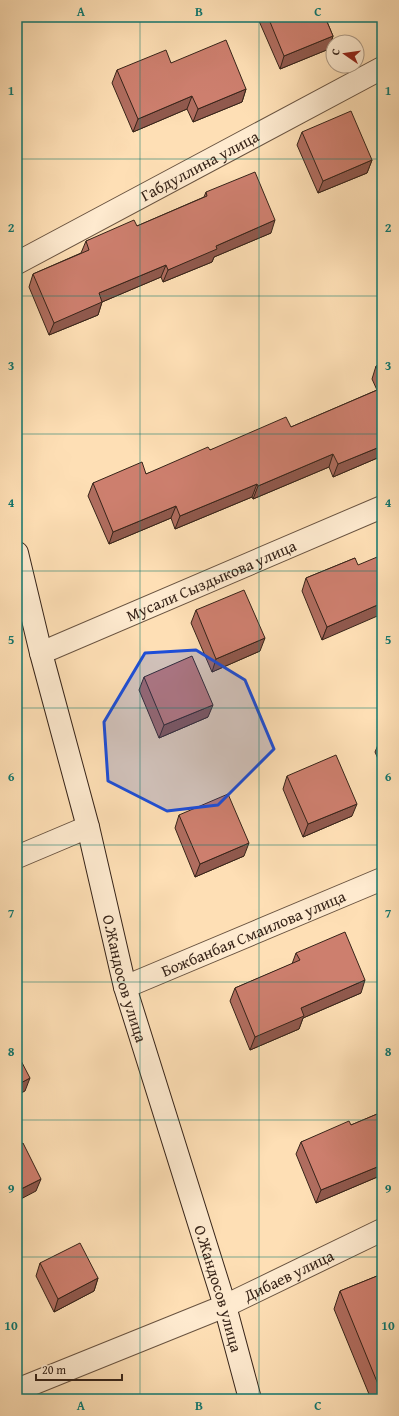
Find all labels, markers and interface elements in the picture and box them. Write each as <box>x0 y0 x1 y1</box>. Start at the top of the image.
text: A <box>77 2 86 21</box>
text: B <box>195 2 203 21</box>
text: C <box>314 2 322 21</box>
north arrow <box>325 34 365 74</box>
text: С <box>327 47 344 57</box>
text: 1 <box>8 81 14 100</box>
text: 1 <box>385 81 391 100</box>
street label: Габдуллина улица <box>136 124 263 207</box>
text: 2 <box>8 218 15 237</box>
text: 2 <box>385 218 392 237</box>
text: 3 <box>8 356 14 375</box>
text: 3 <box>385 356 391 375</box>
text: 4 <box>8 493 15 512</box>
text: 4 <box>385 493 392 512</box>
street label: Мусали Сыздыкова улица <box>122 533 300 627</box>
text: 5 <box>8 630 15 649</box>
text: 5 <box>385 630 392 649</box>
text: 6 <box>8 767 15 786</box>
text: 6 <box>385 767 392 786</box>
street label: Божбанбая Смаилова улица <box>157 884 349 983</box>
text: 7 <box>8 904 15 923</box>
text: 7 <box>385 904 392 923</box>
street label: О.Жандосов улица <box>97 912 154 1046</box>
text: 8 <box>8 1042 15 1061</box>
text: 8 <box>385 1042 392 1061</box>
text: 9 <box>8 1179 15 1198</box>
text: 9 <box>385 1179 392 1198</box>
street label: О.Жандосов улица <box>188 1222 249 1355</box>
street label: Дибаев улица <box>239 1243 338 1308</box>
text: 10 <box>4 1316 18 1335</box>
text: 10 <box>381 1316 395 1335</box>
scale bar <box>36 1356 122 1382</box>
text: 20 m <box>42 1361 66 1378</box>
text: A <box>77 1396 86 1415</box>
text: B <box>195 1396 203 1415</box>
text: C <box>314 1396 322 1415</box>

